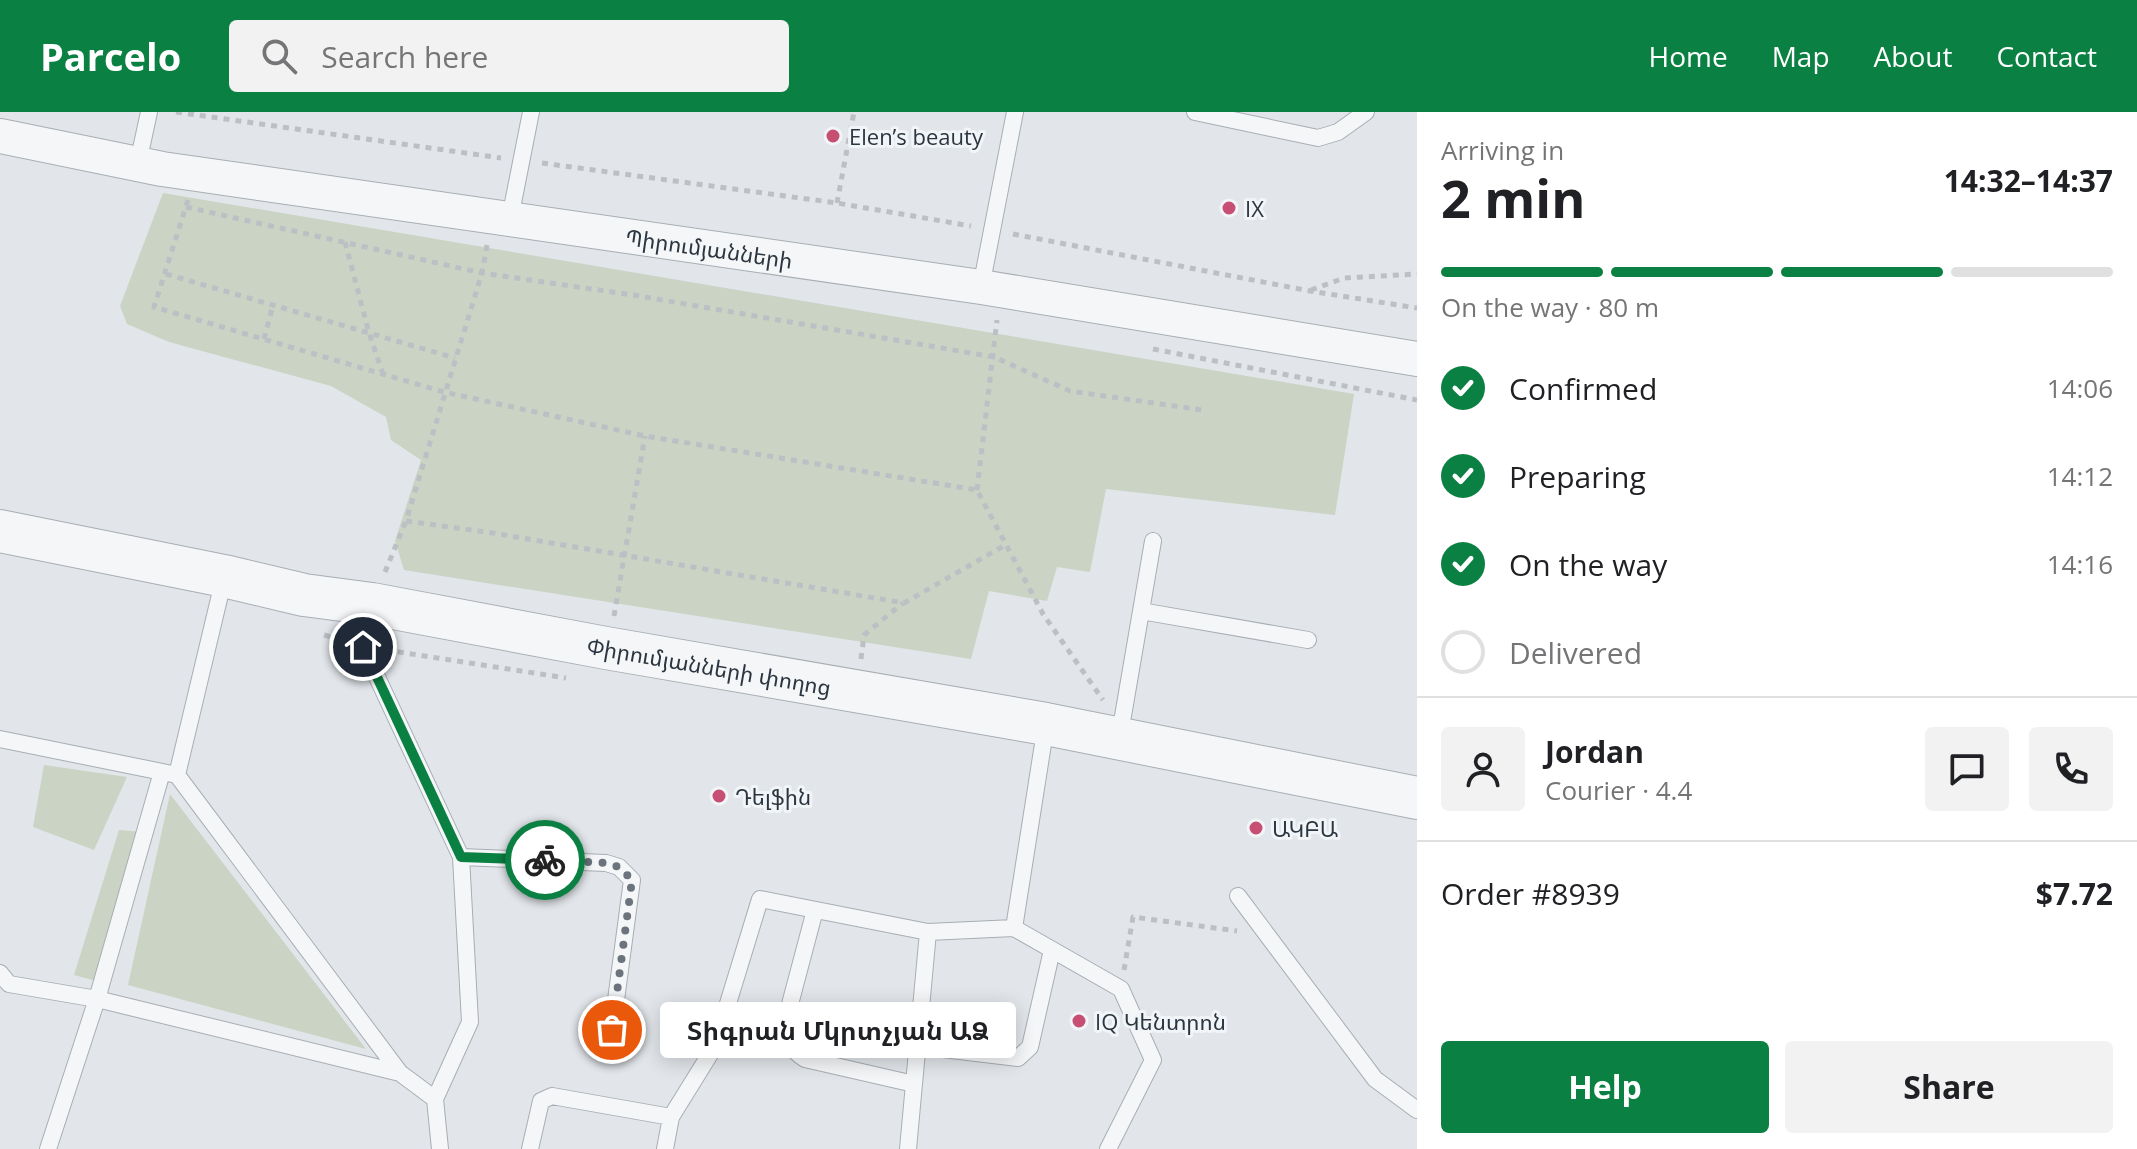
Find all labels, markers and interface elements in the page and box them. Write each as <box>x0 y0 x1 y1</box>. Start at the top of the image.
search box <box>229 20 789 92</box>
text: Parcelo <box>40 30 181 82</box>
icon: search <box>257 34 301 78</box>
text: Search here <box>321 36 488 77</box>
text: Home <box>1649 37 1728 75</box>
text: Map <box>1772 37 1830 75</box>
text: About <box>1874 37 1952 75</box>
text: Contact <box>1996 37 2097 75</box>
place label: Elen’s beauty <box>849 121 984 151</box>
marker: Elen’s beauty <box>824 127 842 145</box>
text: Arriving in <box>1441 132 1564 168</box>
text: 14:32–14:37 <box>1944 160 2113 201</box>
text: 2 min <box>1441 162 1585 233</box>
place label: IX <box>1245 193 1264 223</box>
marker: IX <box>1220 199 1238 217</box>
street label: Պիրումյանների <box>623 221 795 275</box>
text: On the way · 80 m <box>1441 289 1659 325</box>
icon: check <box>1441 366 1485 410</box>
text: Confirmed <box>1509 368 1657 409</box>
text: 14:06 <box>2047 370 2113 406</box>
icon: check <box>1441 454 1485 498</box>
text: Preparing <box>1509 456 1646 497</box>
text: 14:12 <box>2047 458 2113 494</box>
icon: check <box>1441 542 1485 586</box>
text: On the way <box>1509 544 1667 585</box>
text: 14:16 <box>2047 546 2113 582</box>
pin <box>329 613 397 681</box>
icon: home <box>341 625 385 669</box>
street label: Փիրումյանների փողոց <box>585 630 833 702</box>
text: Delivered <box>1509 632 1642 673</box>
button: person <box>1441 727 1525 811</box>
button: chat <box>1925 727 2009 811</box>
button: phone <box>2029 727 2113 811</box>
text: Jordan <box>1545 731 1644 772</box>
text: Courier · 4.4 <box>1545 772 1692 808</box>
place label: Դելֆին <box>735 781 811 811</box>
marker: Դելֆին <box>710 787 728 805</box>
place label: ԱԿԲԱ <box>1272 813 1338 843</box>
marker: ԱԿԲԱ <box>1247 819 1265 837</box>
courier <box>505 820 585 900</box>
icon: bike <box>523 838 567 882</box>
text: Order #8939 <box>1441 873 1620 914</box>
text: $7.72 <box>2036 873 2113 914</box>
pin <box>578 996 646 1064</box>
callout: Տիգրան Մկրտչյան ԱՁ <box>660 1002 1016 1058</box>
place label: IQ Կենտրոն <box>1095 1006 1226 1036</box>
icon: bag <box>590 1008 634 1052</box>
text: Տիգրան Մկրտչյան ԱՁ <box>687 1012 989 1048</box>
marker: IQ Կենտրոն <box>1070 1012 1088 1030</box>
button: Help <box>1441 1041 1769 1133</box>
button: Share <box>1785 1041 2113 1133</box>

